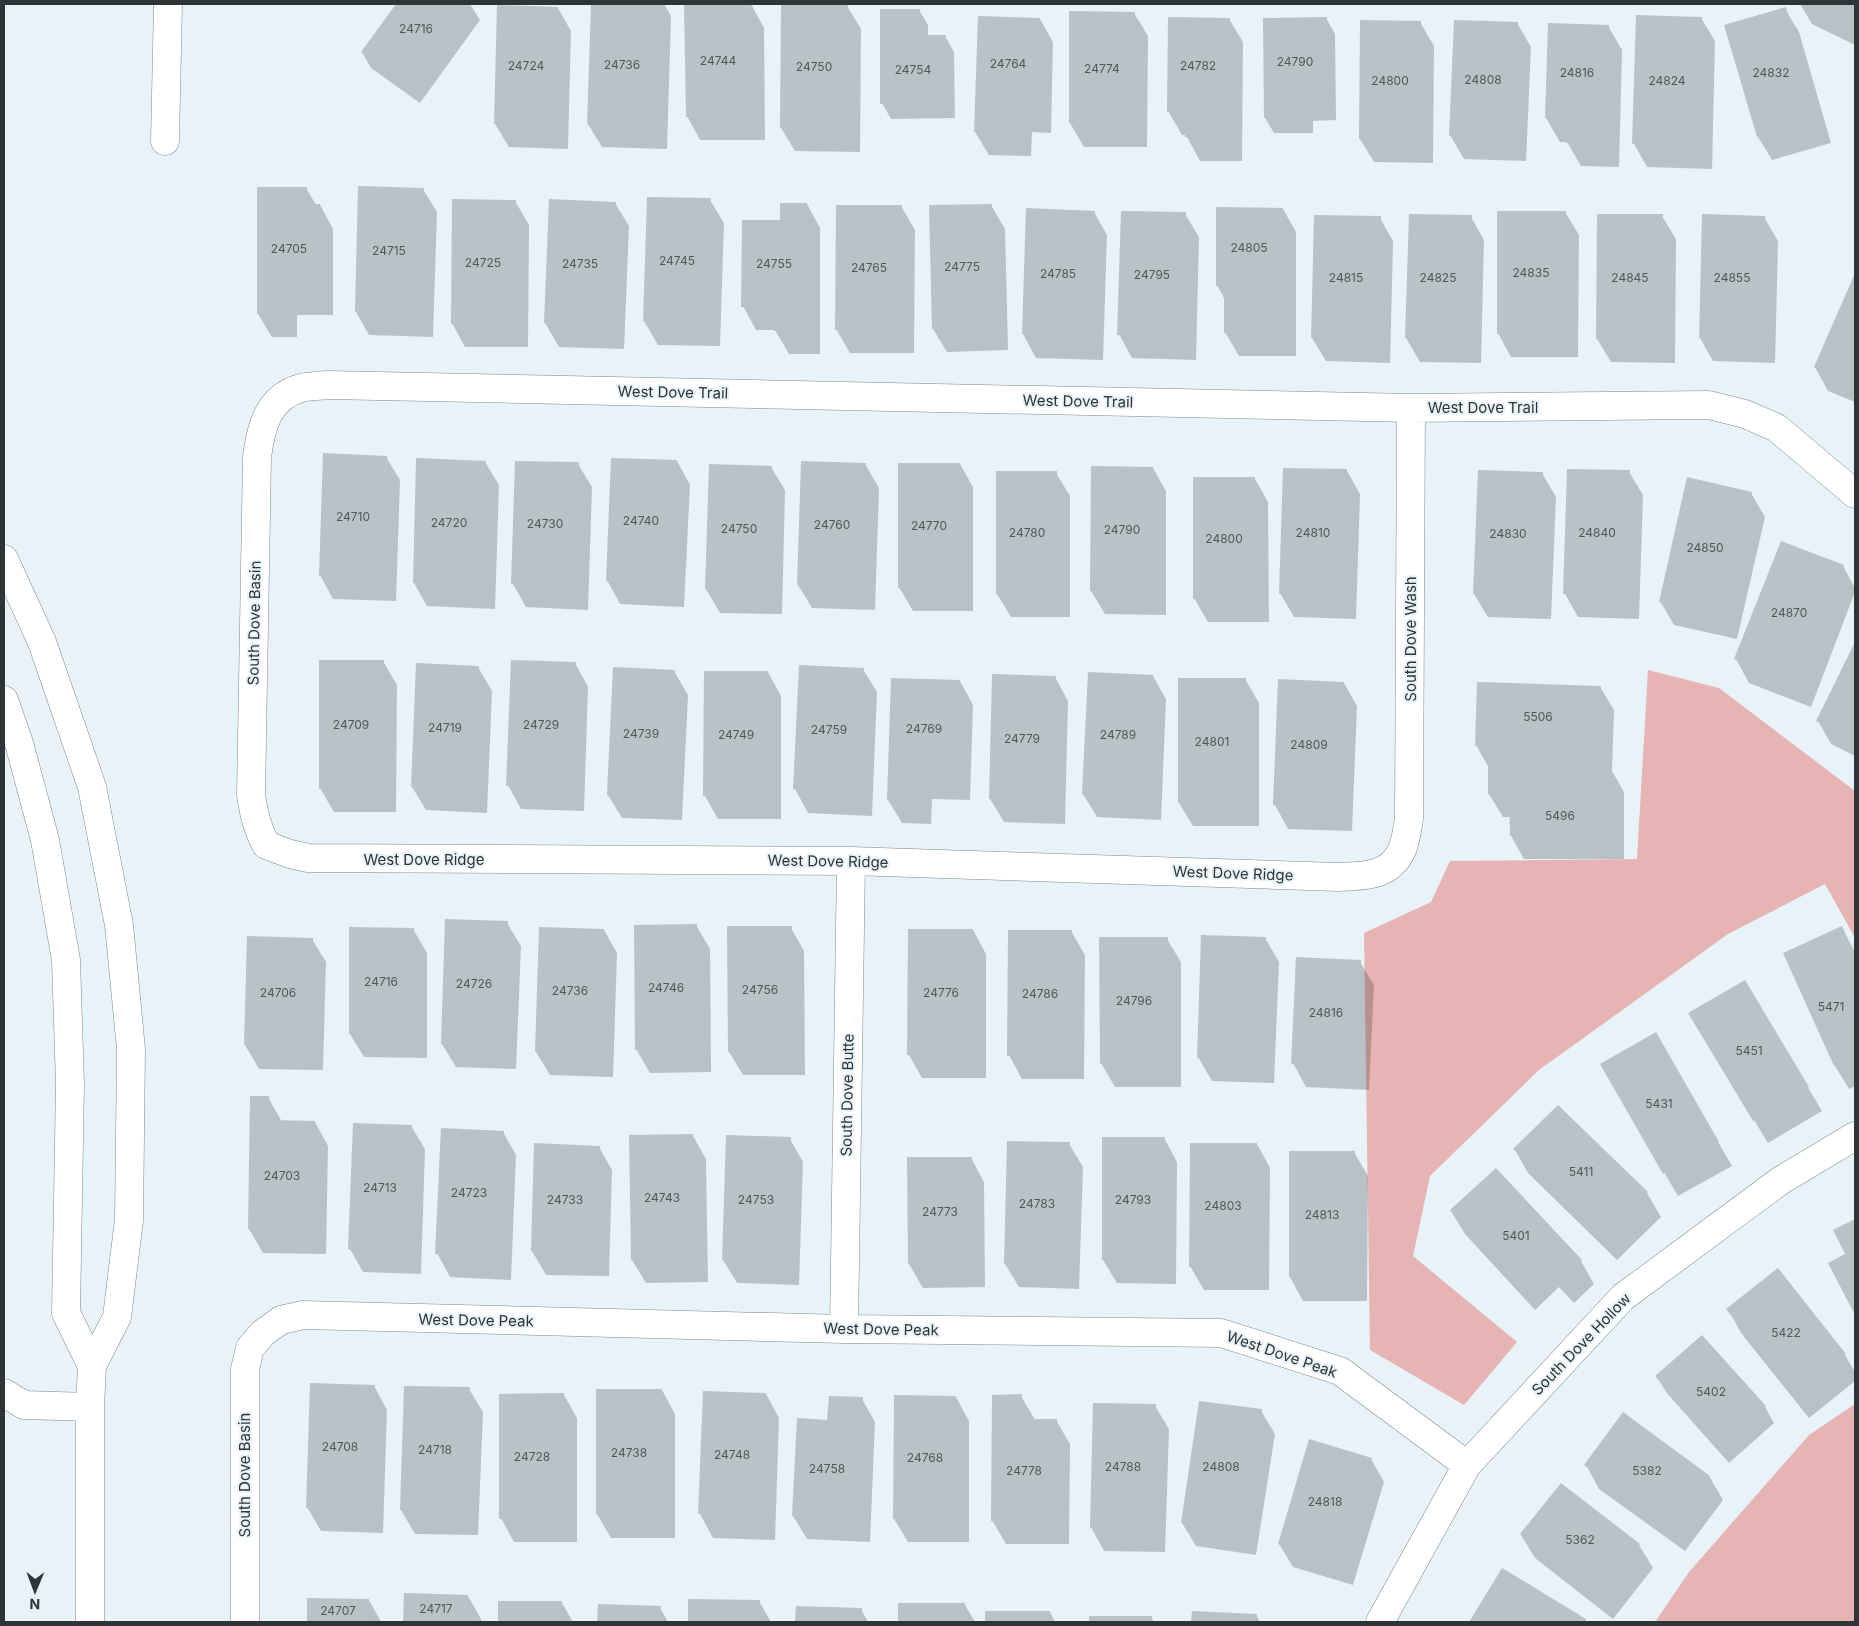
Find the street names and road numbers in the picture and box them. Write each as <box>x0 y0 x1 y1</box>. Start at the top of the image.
street label: West Dove Trail <box>618 382 728 402</box>
street label: West Dove Trail <box>1023 391 1133 411</box>
street label: West Dove Trail <box>1428 398 1538 417</box>
street label: South Dove Basin <box>243 560 265 686</box>
street label: South Dove Wash <box>1401 576 1420 702</box>
street label: West Dove Ridge <box>364 850 484 869</box>
street label: West Dove Ridge <box>767 850 889 872</box>
street label: West Dove Ridge <box>1172 861 1294 885</box>
street label: South Dove Butte <box>836 1033 858 1157</box>
street label: South Dove Hollow <box>1527 1289 1635 1399</box>
street label: West Dove Peak <box>418 1309 535 1331</box>
street label: West Dove Peak <box>823 1318 940 1340</box>
street label: West Dove Peak <box>1224 1326 1340 1382</box>
street label: South Dove Basin <box>235 1413 254 1537</box>

